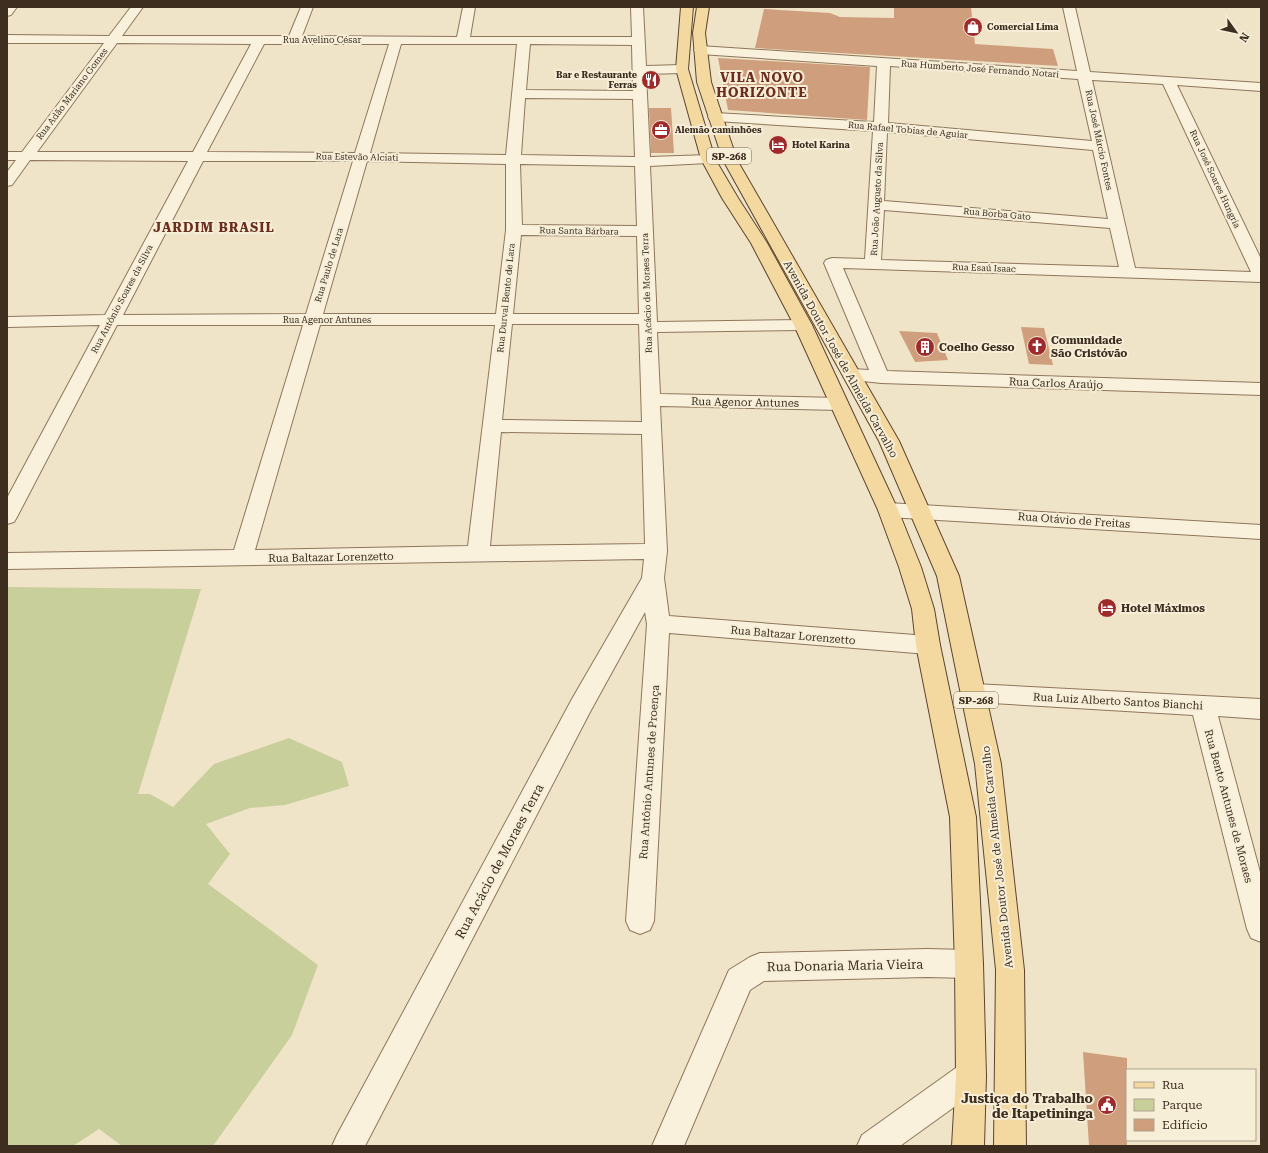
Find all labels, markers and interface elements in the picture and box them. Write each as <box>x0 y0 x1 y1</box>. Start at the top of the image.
north arrow <box>1216 12 1256 52</box>
shop icon: Comercial Lima <box>962 16 984 38</box>
place label: Comercial Lima <box>987 22 1059 32</box>
text: N <box>1236 30 1252 45</box>
street label: Rua Avelino César <box>283 35 361 45</box>
street label: Rua Adão Mariano Gomes <box>34 46 110 142</box>
street label: Rua Humberto José Fernando Notari <box>901 58 1060 80</box>
restaurant icon: Bar e Restaurante Ferras <box>640 69 662 91</box>
place label: Bar e Restaurante Ferras <box>556 70 638 90</box>
district label: VILA NOVO HORIZONTE <box>716 70 808 100</box>
street label: Rua José Márcio Fontes <box>1083 89 1115 191</box>
office icon: Alemão caminhões <box>650 119 672 141</box>
street label: Rua Rafael Tobias de Aguiar <box>847 120 969 140</box>
place label: Alemão caminhões <box>675 125 762 135</box>
street label: Rua José Soares Hungria <box>1188 128 1242 230</box>
hotel icon: Hotel Karina <box>767 134 789 156</box>
place label: Hotel Karina <box>792 140 851 150</box>
street label: Rua João Augusto da Silva <box>869 142 885 256</box>
road number: SP-268 <box>707 148 751 164</box>
street label: Rua Estevão Alciati <box>315 151 399 163</box>
street label: Rua Borba Gato <box>963 206 1032 222</box>
district label: JARDIM BRASIL <box>153 220 275 235</box>
street label: Rua Santa Bárbara <box>539 225 619 237</box>
street label: Rua Paulo de Lara <box>313 226 345 303</box>
street label: Rua Acácio de Moraes Terra <box>640 233 654 353</box>
street label: Rua Antônio Soares da Silva <box>89 243 155 355</box>
street label: Rua Durval Bento de Lara <box>495 243 517 353</box>
street label: Avenida Doutor José de Almeida Carvalho <box>781 258 901 460</box>
street label: Rua Esaú Isaac <box>952 262 1016 274</box>
street label: Rua Agenor Antunes <box>283 315 371 325</box>
place label: Comunidade São Cristóvão <box>1051 334 1127 360</box>
church icon: Comunidade São Cristóvão <box>1026 335 1048 357</box>
building icon: Coelho Gesso <box>914 336 936 358</box>
place label: Coelho Gesso <box>939 341 1015 354</box>
street label: Rua Carlos Araújo <box>1009 375 1104 392</box>
street label: Rua Agenor Antunes <box>691 395 799 410</box>
street label: Rua Otávio de Freitas <box>1017 510 1131 531</box>
street label: Rua Baltazar Lorenzetto <box>268 550 394 565</box>
hotel icon: Hotel Máximos <box>1096 597 1118 619</box>
place label: Hotel Máximos <box>1121 602 1205 615</box>
street label: Rua Baltazar Lorenzetto <box>730 624 856 647</box>
street label: Rua Antônio Antunes de Proença <box>637 684 662 860</box>
street label: Rua Luiz Alberto Santos Bianchi <box>1033 691 1204 712</box>
road number: SP-268 <box>954 692 998 708</box>
street label: Rua Bento Antunes de Moraes <box>1202 728 1255 884</box>
street label: Avenida Doutor José de Almeida Carvalho <box>979 745 1016 969</box>
street label: Rua Acácio de Moraes Terra <box>452 781 547 941</box>
street label: Rua Donaria Maria Vieira <box>767 957 923 974</box>
legend <box>1126 1069 1256 1141</box>
text: Rua <box>1162 1078 1185 1092</box>
place label: Justiça do Trabalho de Itapetininga <box>961 1091 1093 1121</box>
public building icon: Justiça do Trabalho de Itapetininga <box>1096 1094 1118 1116</box>
text: Parque <box>1162 1098 1203 1112</box>
text: Edifício <box>1162 1118 1208 1132</box>

